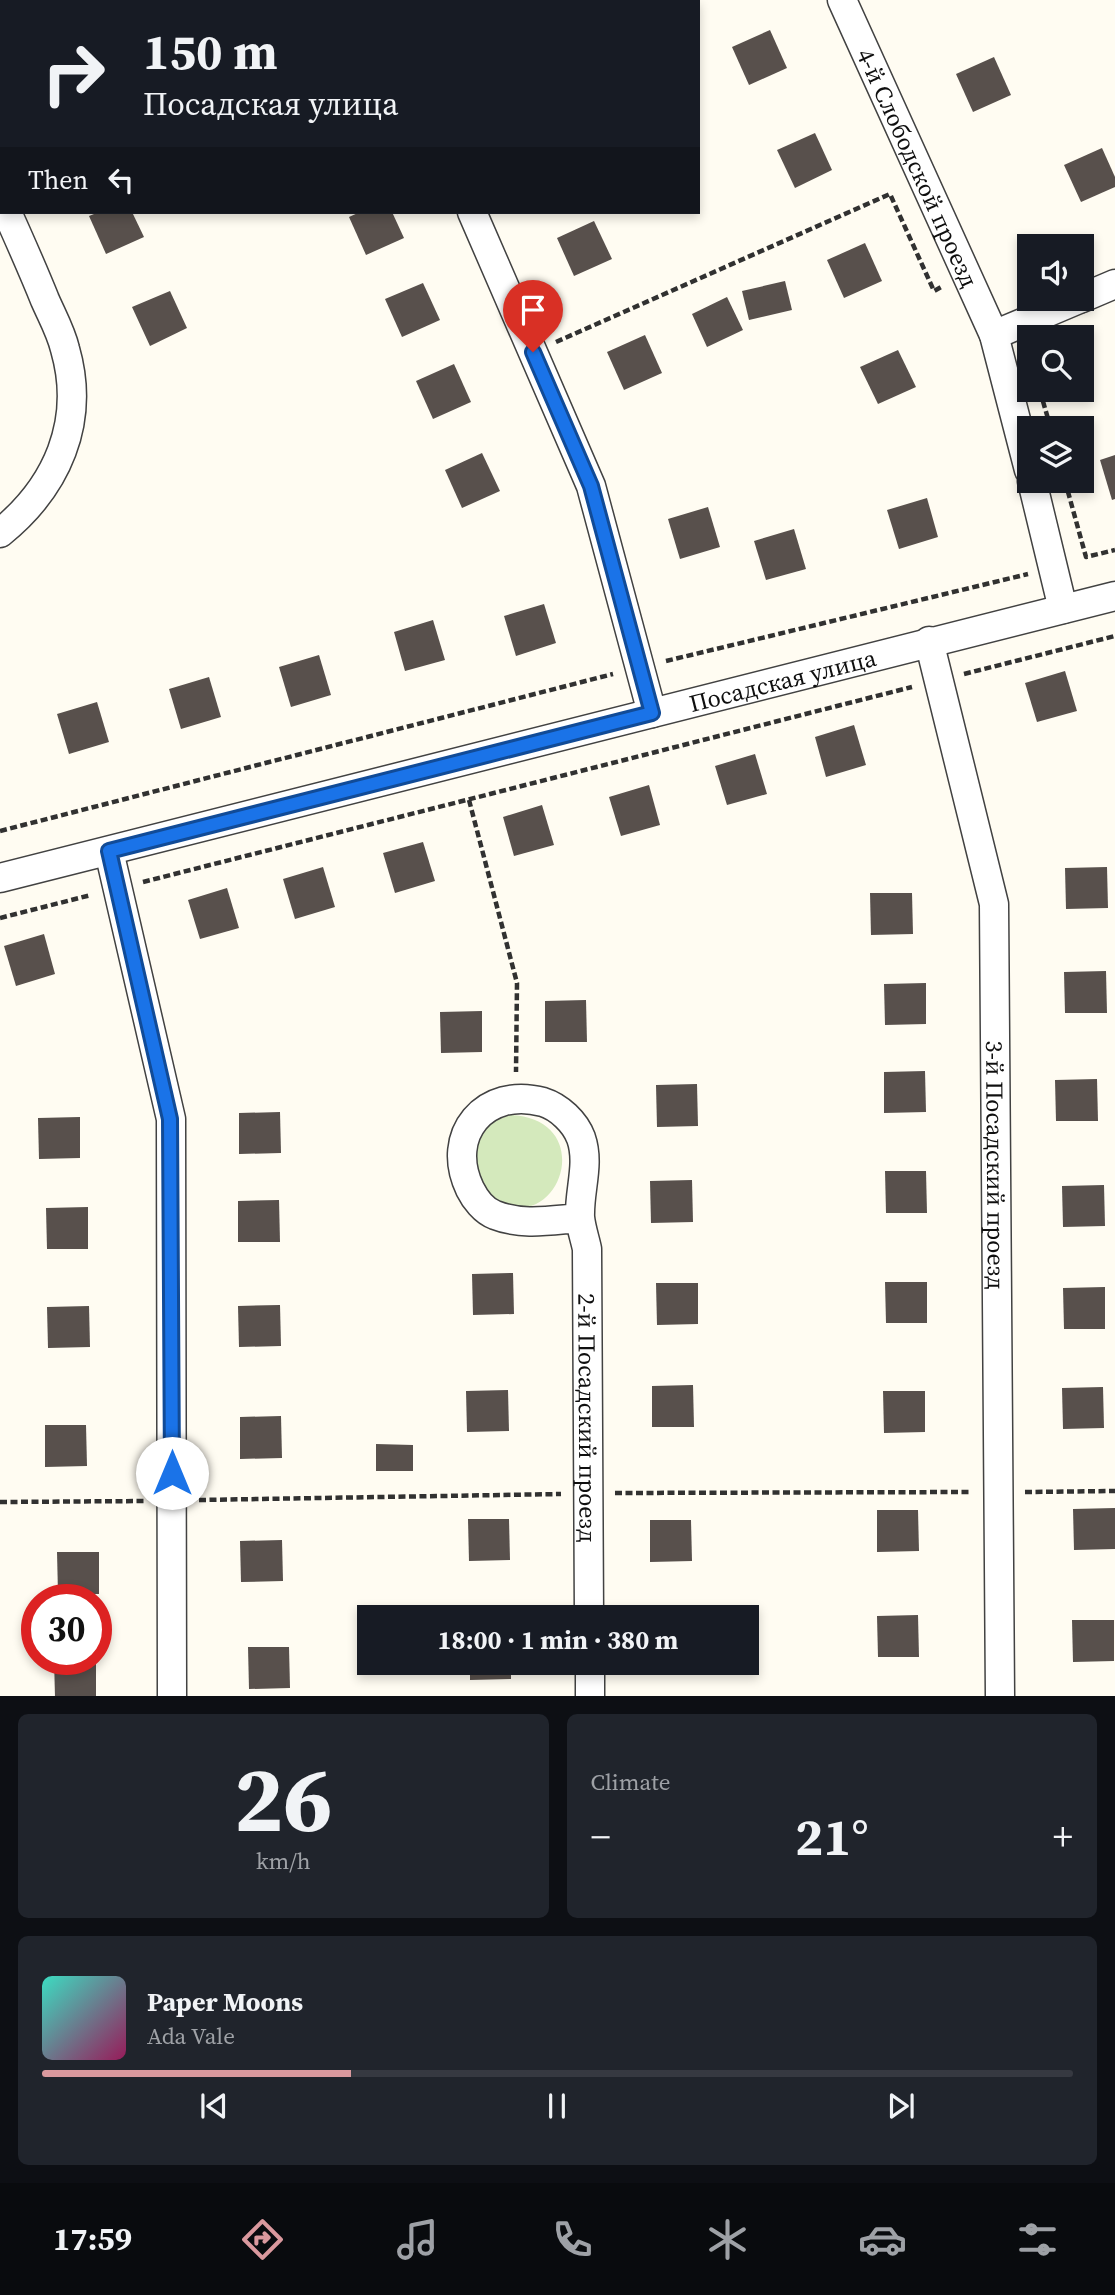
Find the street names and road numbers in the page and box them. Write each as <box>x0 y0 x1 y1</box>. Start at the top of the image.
street label: 4-й Слободской проезд <box>850 43 987 292</box>
street label: Посадская улица <box>685 640 880 720</box>
street label: 3-й Посадский проезд <box>979 1040 1013 1290</box>
street label: 2-й Посадский проезд <box>571 1293 605 1543</box>

